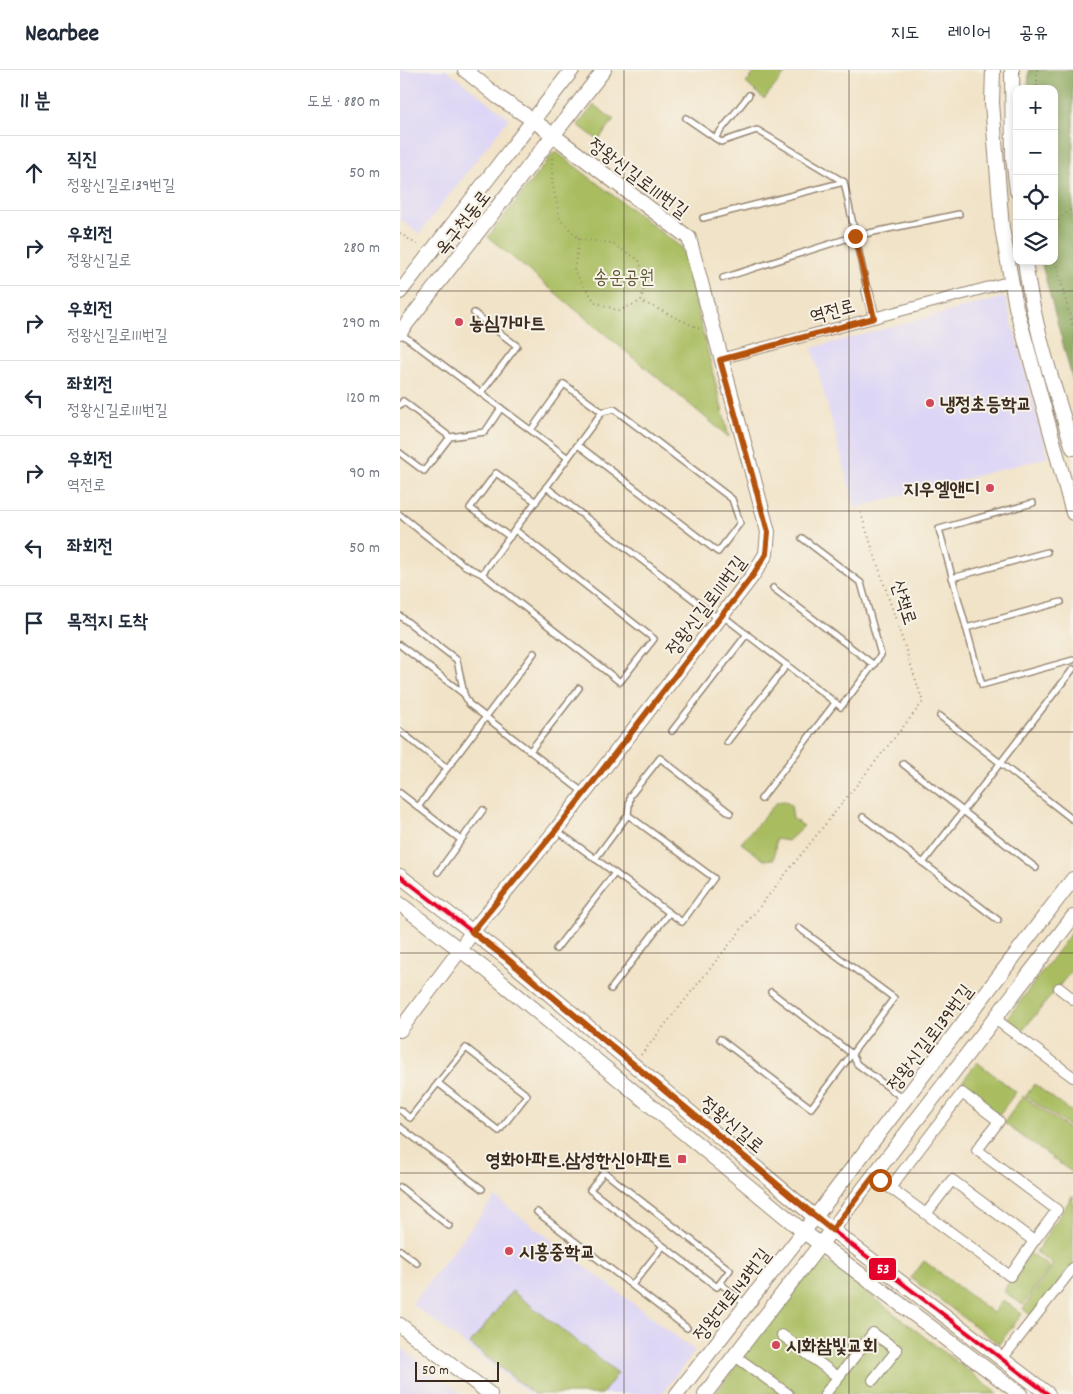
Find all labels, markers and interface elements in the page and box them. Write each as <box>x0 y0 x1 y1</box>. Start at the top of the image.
text: Nearbee <box>25 18 99 52</box>
text: 지도 <box>891 22 920 47</box>
text: 레이어 <box>948 22 991 47</box>
text: 공유 <box>1019 22 1048 47</box>
map controls <box>1013 85 1058 265</box>
button: + <box>1013 85 1058 130</box>
text: 11 분 <box>20 88 51 118</box>
text: 도보 · 880 m <box>307 91 380 114</box>
button: − <box>1013 130 1058 175</box>
street label: 정왕신길로111번길 <box>581 133 693 227</box>
text: 직진 <box>67 148 98 175</box>
icon: ahead <box>20 159 48 187</box>
text: 50 m <box>349 162 380 185</box>
text: 정왕신길로139번길 <box>67 175 175 198</box>
button: locate <box>1013 175 1058 220</box>
street label: 옥구천동로 <box>431 186 499 263</box>
button: layers <box>1013 220 1058 265</box>
text: 우회전 <box>67 223 113 250</box>
route end <box>844 225 867 248</box>
icon: right <box>20 234 48 262</box>
text: 280 m <box>343 237 380 260</box>
text: 정왕신길로 <box>67 250 131 273</box>
park label: 송운공원 <box>593 266 655 293</box>
street label: 역전로 <box>807 294 859 332</box>
text: 우회전 <box>67 298 113 325</box>
icon: right <box>20 309 48 337</box>
text: 290 m <box>342 312 380 335</box>
place label: 농심가마트 <box>469 312 545 339</box>
marker: 농심가마트 <box>453 316 465 328</box>
text: 정왕신길로111번길 <box>67 325 168 348</box>
text: 좌회전 <box>67 373 113 400</box>
icon: left <box>20 384 48 412</box>
text: 120 m <box>346 387 380 410</box>
place label: 냉정초등학교 <box>940 393 1032 420</box>
marker: 냉정초등학교 <box>924 397 936 409</box>
text: 정왕신길로111번길 <box>67 400 168 423</box>
text: 우회전 <box>67 448 113 475</box>
icon: right <box>20 459 48 487</box>
text: 90 m <box>349 462 380 485</box>
text: 역전로 <box>67 475 106 498</box>
place label: 지우엘앤디 <box>904 478 980 505</box>
marker: 지우엘앤디 <box>984 482 996 494</box>
icon: left <box>20 534 48 562</box>
text: 좌회전 <box>67 535 113 562</box>
text: 50 m <box>349 537 380 560</box>
street label: 정왕신길로111번길 <box>661 551 755 663</box>
street label: 산책로 <box>882 577 922 629</box>
icon: arrive <box>20 609 48 637</box>
text: 목적지 도착 <box>67 610 148 637</box>
street label: 정왕신길로139번길 <box>882 980 981 1098</box>
street label: 정왕신길로 <box>693 1092 769 1162</box>
place label: 영화아파트.삼성한신아파트 <box>485 1149 672 1176</box>
marker: 영화아파트.삼성한신아파트 <box>676 1153 688 1165</box>
route start <box>869 1169 892 1192</box>
place label: 시흥중학교 <box>519 1241 595 1268</box>
street label: 정왕대로143번길 <box>689 1244 779 1349</box>
marker: 시흥중학교 <box>503 1245 515 1257</box>
line badge: 53 <box>868 1257 897 1281</box>
text: 53 <box>877 1260 889 1280</box>
place label: 시화참빛교회 <box>786 1335 878 1362</box>
marker: 시화참빛교회 <box>770 1339 782 1351</box>
scale bar <box>415 1359 499 1382</box>
text: 50 m <box>422 1361 449 1381</box>

